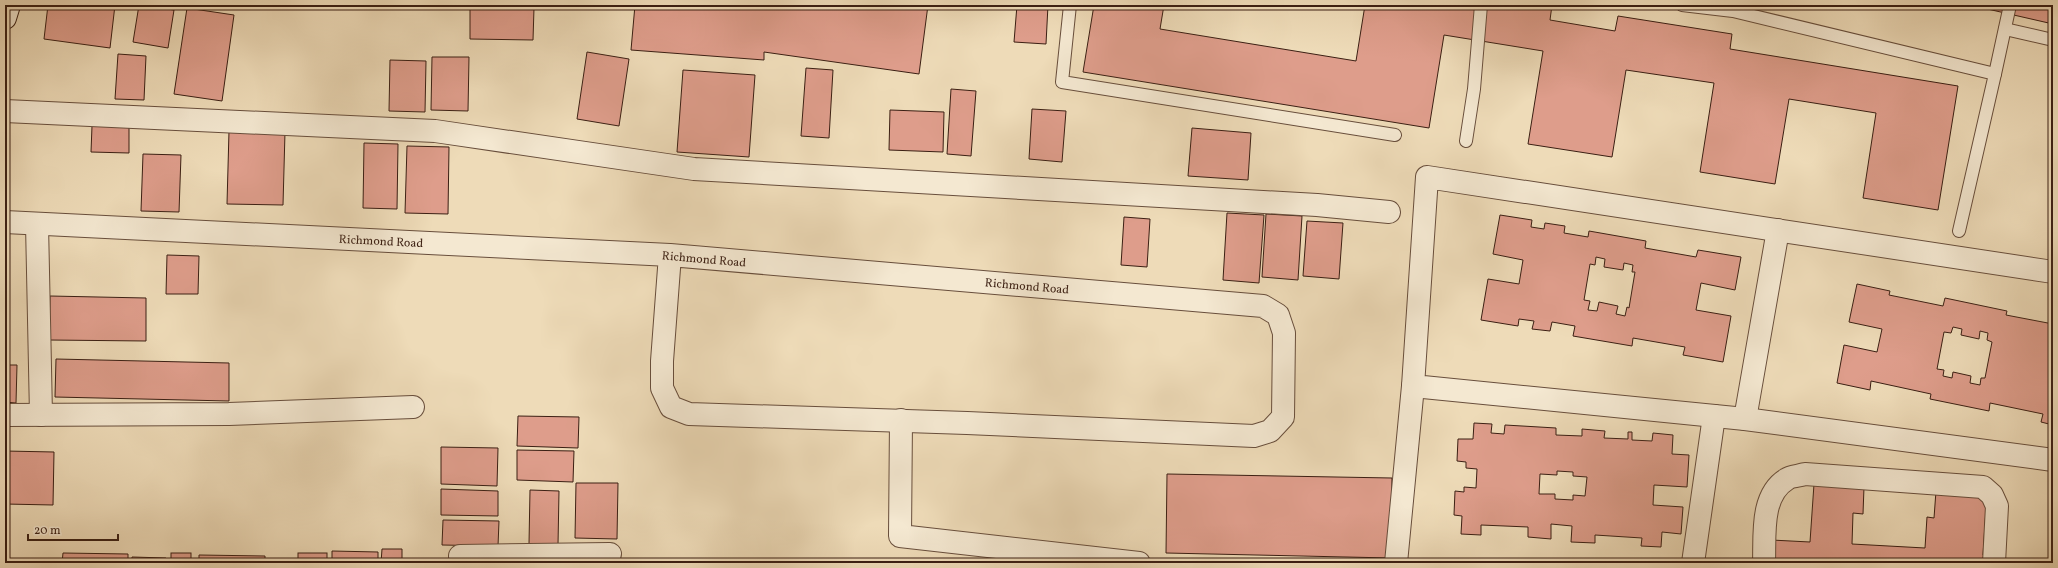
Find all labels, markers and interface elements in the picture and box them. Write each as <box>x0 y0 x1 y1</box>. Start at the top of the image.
street label: Richmond Road <box>338 232 424 252</box>
street label: Richmond Road <box>661 248 747 272</box>
street label: Richmond Road <box>984 275 1070 299</box>
scale bar <box>28 516 118 542</box>
text: 20 m <box>34 523 61 539</box>

